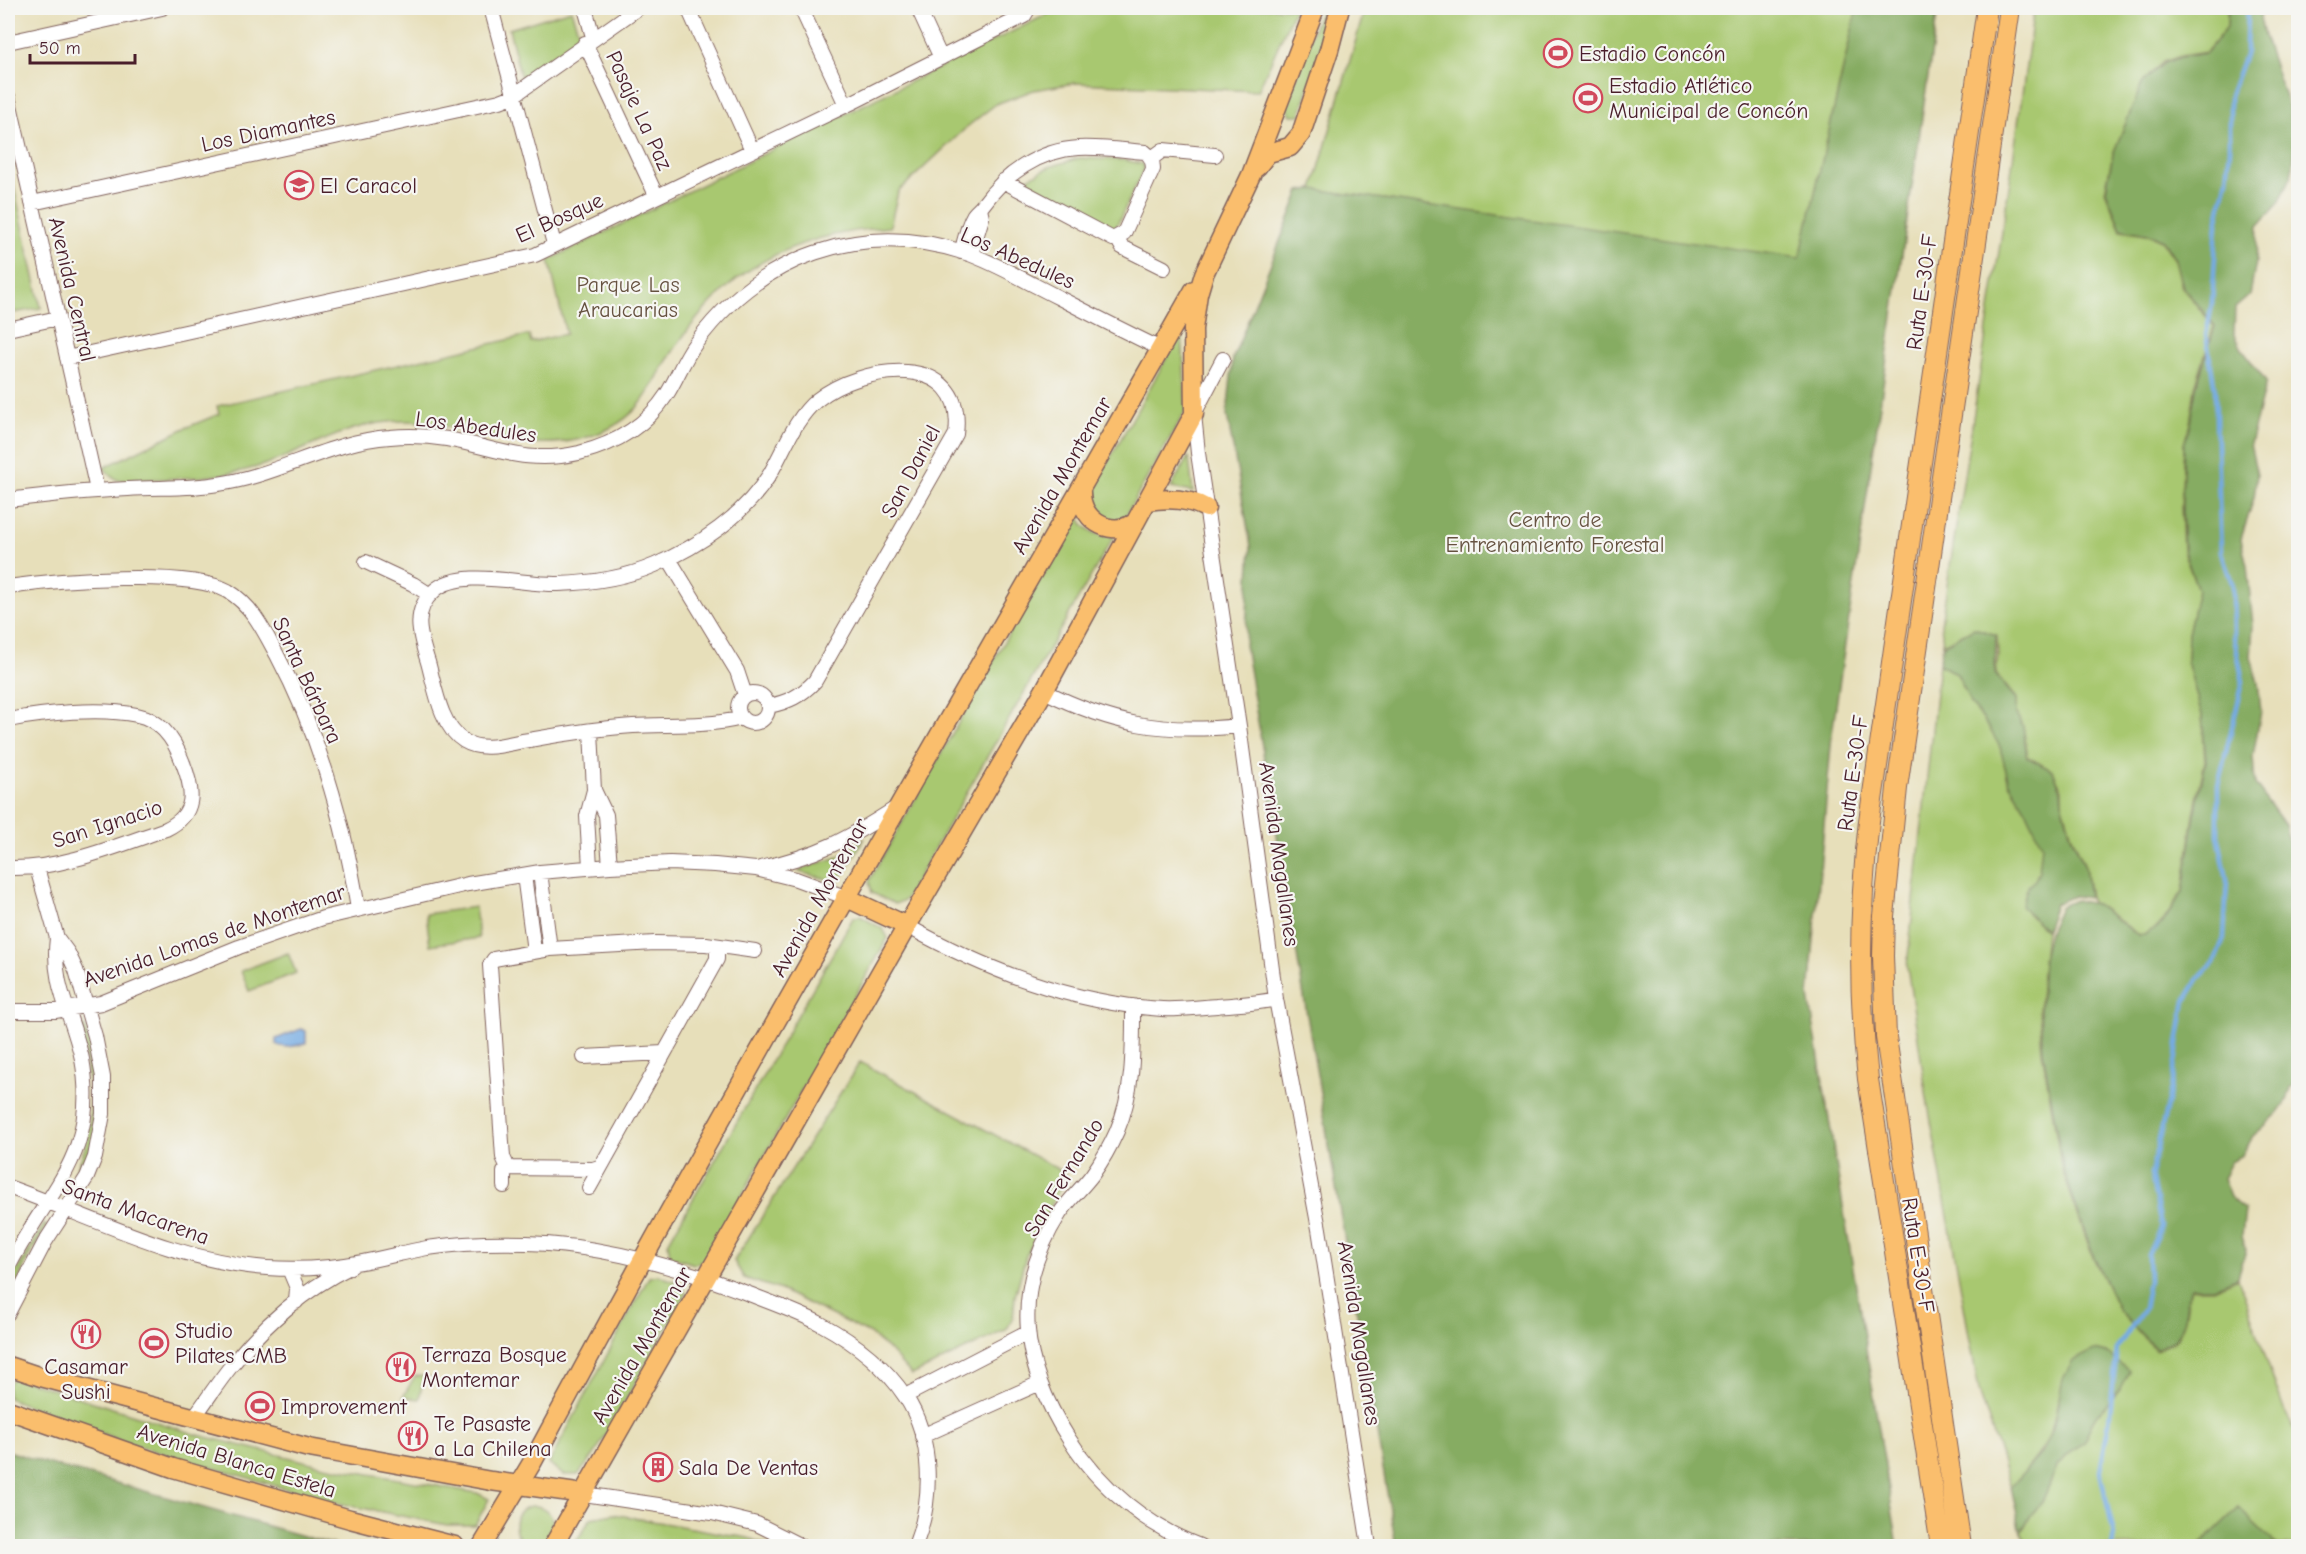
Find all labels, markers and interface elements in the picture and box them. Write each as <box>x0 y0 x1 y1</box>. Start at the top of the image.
scale bar <box>30 27 135 65</box>
sports icon: Estadio Concón <box>1542 37 1574 69</box>
text: 50 m <box>39 38 81 59</box>
place label: Estadio Concón <box>1579 41 1726 67</box>
street label: Pasaje La Paz <box>600 47 678 174</box>
place label: Estadio Atlético Municipal de Concón <box>1609 73 1808 124</box>
sports icon: Estadio Atlético Municipal de Concón <box>1572 82 1604 114</box>
street label: Los Diamantes <box>199 104 338 158</box>
school or university icon: El Caracol <box>283 169 315 201</box>
place label: El Caracol <box>320 173 417 199</box>
street label: El Bosque <box>512 187 607 249</box>
street label: Avenida Central <box>43 214 101 364</box>
street label: Los Abedules <box>957 221 1079 295</box>
street label: Ruta E-30-F <box>1901 232 1943 352</box>
park label: Parque Las Araucarias <box>576 272 680 323</box>
street label: Avenida Montemar <box>1006 392 1118 559</box>
street label: Los Abedules <box>414 406 538 448</box>
street label: San Daniel <box>876 421 946 522</box>
park label: Centro de Entrenamiento Forestal <box>1446 507 1665 558</box>
street label: Santa Bárbara <box>266 613 348 748</box>
street label: Ruta E-30-F <box>1832 713 1874 833</box>
street label: Avenida Magallanes <box>1253 760 1305 948</box>
street label: San Ignacio <box>49 794 166 854</box>
street label: Avenida Montemar <box>766 813 874 981</box>
street label: Avenida Lomas de Montemar <box>80 879 349 993</box>
street label: San Fernando <box>1018 1114 1109 1241</box>
street label: Santa Macarena <box>59 1173 213 1251</box>
street label: Ruta E-30-F <box>1896 1195 1940 1315</box>
street label: Avenida Magallanes <box>1332 1239 1386 1427</box>
street label: Avenida Montemar <box>586 1262 698 1429</box>
restaurant icon: Casamar Sushi <box>70 1318 102 1350</box>
place label: Studio Pilates CMB <box>175 1318 287 1369</box>
sports icon: Studio Pilates CMB <box>138 1327 170 1359</box>
place label: Terraza Bosque Montemar <box>422 1342 567 1393</box>
restaurant icon: Terraza Bosque Montemar <box>385 1351 417 1383</box>
place label: Casamar Sushi <box>44 1354 128 1405</box>
sports icon: Improvement <box>244 1390 276 1422</box>
place label: Improvement <box>281 1394 407 1420</box>
place label: Te Pasaste a La Chilena <box>434 1411 552 1462</box>
street label: Avenida Blanca Estela <box>134 1418 339 1504</box>
restaurant icon: Te Pasaste a La Chilena <box>397 1420 429 1452</box>
building icon: Sala De Ventas <box>642 1451 674 1483</box>
place label: Sala De Ventas <box>679 1455 818 1481</box>

